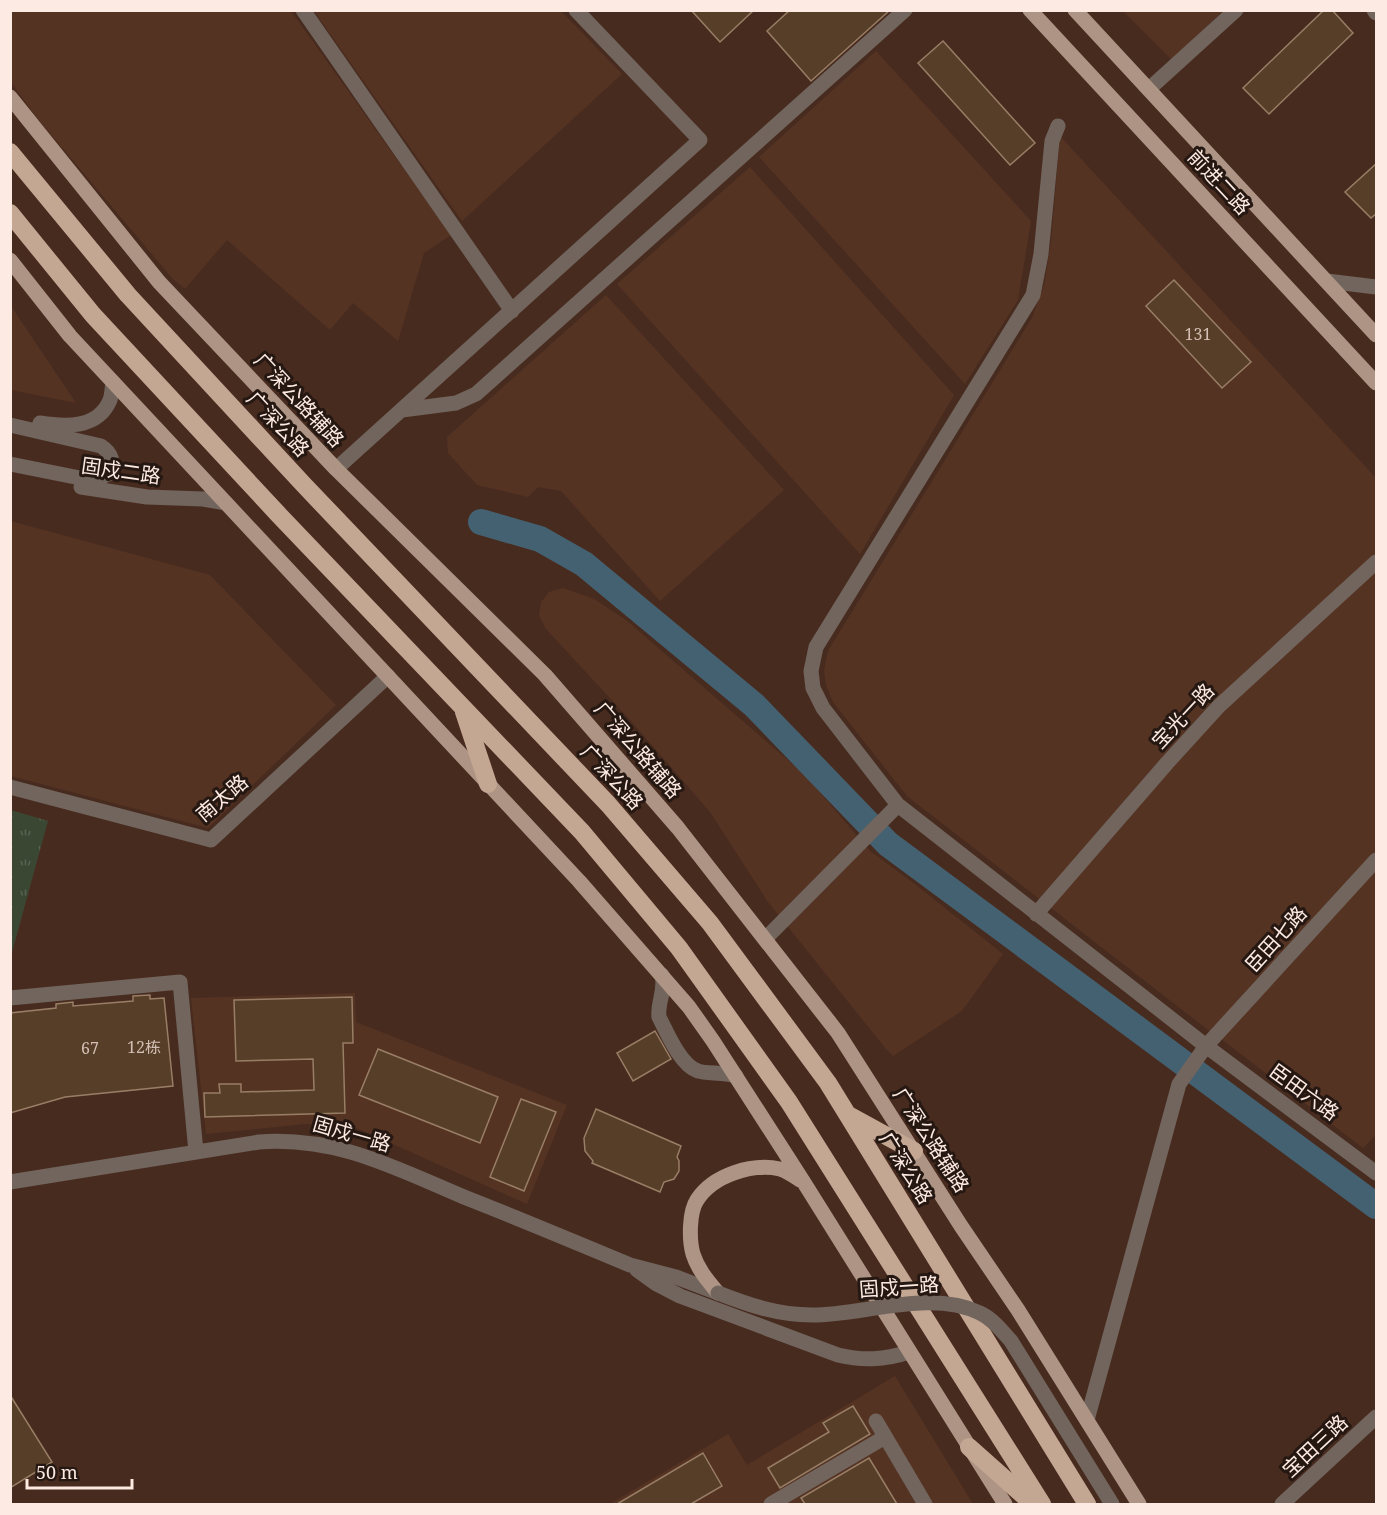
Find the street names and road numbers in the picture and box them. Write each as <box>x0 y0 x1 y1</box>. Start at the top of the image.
street label: 前进二路 <box>1182 143 1257 220</box>
street label: 广深公路辅路 <box>249 348 349 452</box>
street label: 广深公路 <box>242 387 314 461</box>
street label: 固戍二路 <box>80 452 163 489</box>
street label: 宝光一路 <box>1145 677 1220 754</box>
street label: 广深公路辅路 <box>590 697 686 803</box>
street label: 广深公路 <box>576 740 648 814</box>
street label: 南太路 <box>190 768 253 827</box>
street label: 臣田七路 <box>1239 900 1312 977</box>
street label: 臣田六路 <box>1264 1057 1345 1126</box>
street label: 广深公路辅路 <box>888 1083 974 1197</box>
street label: 固戍一路 <box>310 1110 394 1158</box>
street label: 广深公路 <box>875 1128 937 1208</box>
street label: 固戍一路 <box>858 1270 940 1303</box>
street label: 宝田三路 <box>1276 1408 1353 1483</box>

